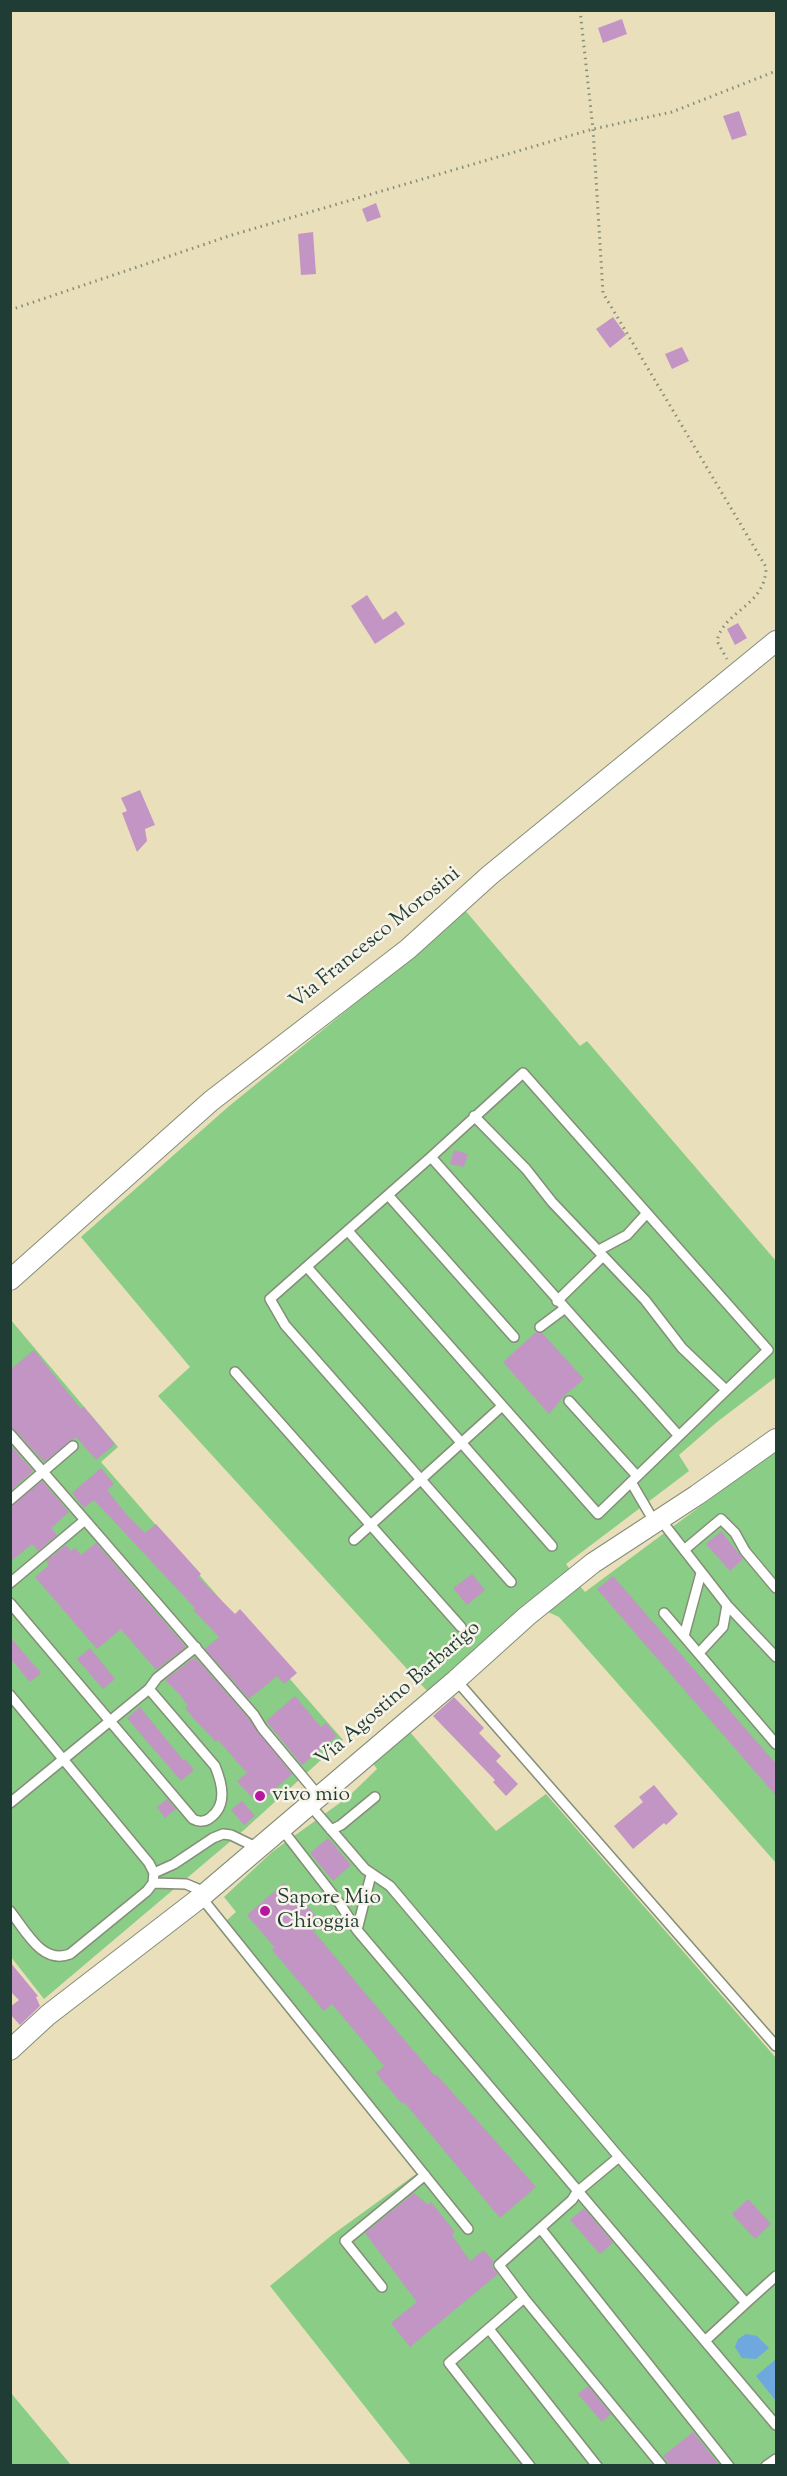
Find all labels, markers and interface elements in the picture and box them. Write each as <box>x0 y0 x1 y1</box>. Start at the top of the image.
street label: Via Francesco Morosini <box>286 862 466 1016</box>
street label: Via Agostino Barbarigo <box>311 1617 487 1773</box>
place label: vivo mio <box>272 1783 350 1809</box>
marker: vivo mio <box>253 1789 267 1803</box>
place label: Sapore Mio Chioggia <box>277 1886 381 1936</box>
marker: Sapore Mio Chioggia <box>258 1904 272 1918</box>

